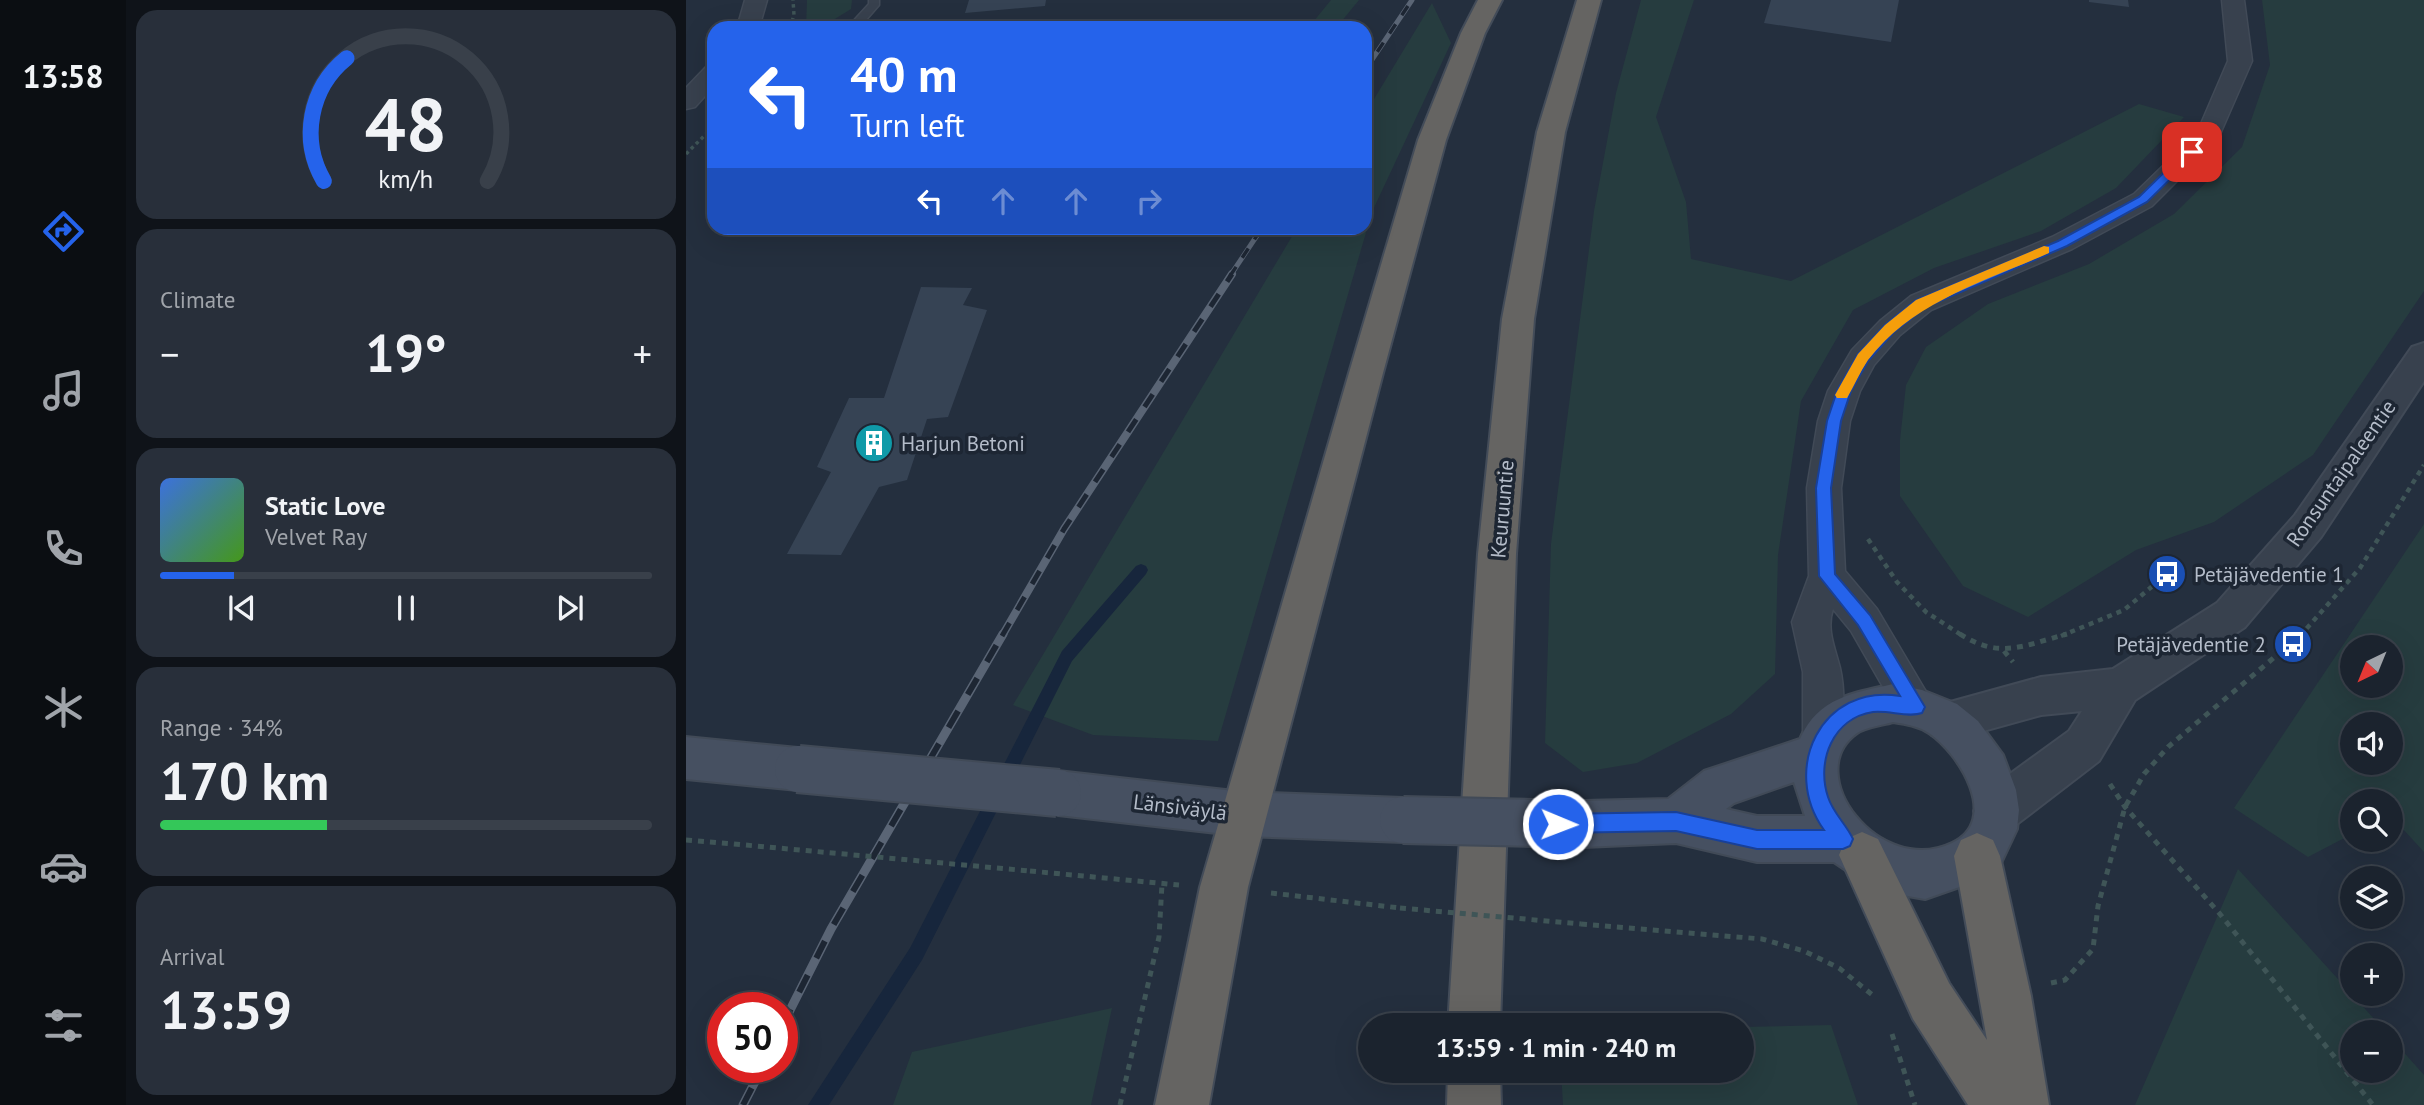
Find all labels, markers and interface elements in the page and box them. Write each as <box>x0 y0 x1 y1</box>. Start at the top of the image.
text: 40 m <box>850 42 957 106</box>
icon: left <box>735 49 826 140</box>
text: 13:58 <box>22 55 104 97</box>
text: 48 <box>365 77 447 171</box>
text: Turn left <box>850 104 965 146</box>
pin <box>2162 122 2222 182</box>
icon: arrive <box>2173 133 2211 171</box>
text: km/h <box>379 162 433 194</box>
icon: left <box>911 182 949 220</box>
icon: ahead <box>984 182 1022 220</box>
icon: ahead <box>1057 182 1095 220</box>
icon: right <box>1130 182 1168 220</box>
icon: directions <box>39 207 88 256</box>
text: Climate <box>160 285 235 314</box>
text: 19° <box>365 319 447 386</box>
text: − <box>160 329 179 378</box>
text: + <box>633 329 652 378</box>
icon: music <box>39 366 88 415</box>
street label: Ronsuntaipaleentie <box>2280 394 2402 552</box>
building icon: Harjun Betoni <box>853 422 895 464</box>
place label: Harjun Betoni <box>901 430 1025 457</box>
street label: Keuruuntie <box>1484 459 1520 559</box>
text: Static Love <box>265 489 386 522</box>
text: Velvet Ray <box>265 522 367 551</box>
icon: phone <box>39 524 88 573</box>
bus stop icon: Petäjävedentie 1 <box>2146 553 2188 595</box>
place label: Petäjävedentie 1 <box>2194 561 2344 588</box>
icon: previous <box>223 589 261 627</box>
icon: pause <box>387 589 425 627</box>
icon: next <box>551 589 589 627</box>
bus stop icon: Petäjävedentie 2 <box>2272 623 2314 665</box>
place label: Petäjävedentie 2 <box>2116 631 2266 658</box>
north arrow <box>2340 635 2403 698</box>
map controls <box>2340 635 2403 1083</box>
icon: climate <box>39 683 88 732</box>
button: sound <box>2340 712 2403 775</box>
text: Range · 34% <box>160 713 283 742</box>
text: 170 km <box>160 747 329 814</box>
position arrow <box>1521 787 1595 861</box>
street label: Länsiväylä <box>1132 788 1228 826</box>
button: search <box>2340 789 2403 852</box>
icon: car <box>39 842 88 891</box>
button: layers <box>2340 866 2403 929</box>
text: Arrival <box>160 942 224 971</box>
button: + <box>2340 943 2403 1006</box>
text: 13:59 <box>160 976 292 1043</box>
speed limit sign: 50 <box>707 992 798 1083</box>
icon: filters <box>39 1001 88 1050</box>
button: − <box>2340 1020 2403 1083</box>
text: 13:59 · 1 min · 240 m <box>1436 1031 1676 1064</box>

